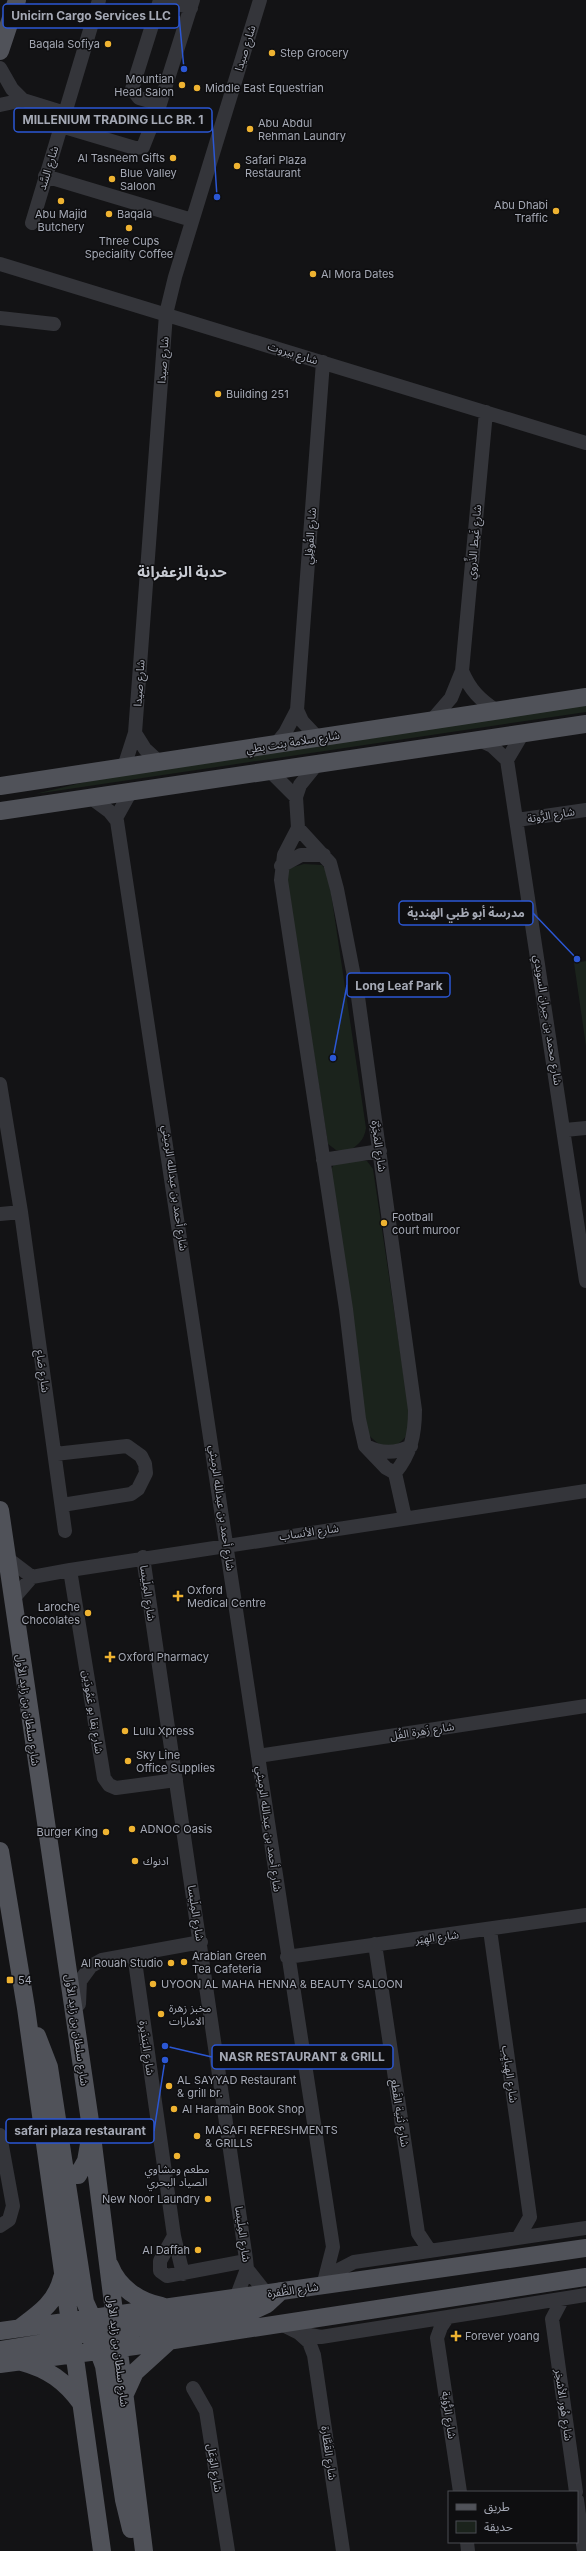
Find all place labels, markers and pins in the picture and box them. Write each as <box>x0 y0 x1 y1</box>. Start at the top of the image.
callout: Unicirn Cargo Services LLC <box>3 4 179 28</box>
place label: Baqala Sofiya <box>29 37 100 51</box>
marker: Baqala Sofiya <box>103 39 113 49</box>
place label: Step Grocery <box>280 46 349 60</box>
marker: Step Grocery <box>267 48 277 58</box>
place label: Mountian Head Salon <box>114 72 174 99</box>
marker: Mountian Head Salon <box>177 80 187 90</box>
place label: Middle East Equestrian <box>205 81 324 95</box>
marker: Middle East Equestrian <box>192 83 202 93</box>
callout: MILLENIUM TRADING LLC BR. 1 <box>14 108 212 132</box>
place label: Abu Abdul Rehman Laundry <box>258 116 346 143</box>
marker: Abu Abdul Rehman Laundry <box>245 124 255 134</box>
place label: Al Tasneem Gifts <box>77 151 165 165</box>
marker: Al Tasneem Gifts <box>168 153 178 163</box>
place label: Safari Plaza Restaurant <box>245 153 307 180</box>
marker: Safari Plaza Restaurant <box>232 161 242 171</box>
place label: Blue Valley Saloon <box>120 166 177 193</box>
marker: Blue Valley Saloon <box>107 174 117 184</box>
marker: Abu Majid Butchery <box>56 196 66 206</box>
place label: Abu Dhabi Traffic <box>494 198 548 225</box>
marker: Abu Dhabi Traffic <box>551 206 561 216</box>
place label: Abu Majid Butchery <box>35 207 87 234</box>
place label: Baqala <box>117 207 152 221</box>
marker: Baqala <box>104 209 114 219</box>
marker: Three Cups Speciality Coffee <box>124 223 134 233</box>
place label: Three Cups Speciality Coffee <box>85 234 173 261</box>
place label: Al Mora Dates <box>321 267 394 281</box>
marker: Al Mora Dates <box>308 269 318 279</box>
place label: Building 251 <box>226 387 289 401</box>
marker: Building 251 <box>213 389 223 399</box>
callout: مدرسة أبو ظبي الهندية <box>399 901 533 925</box>
callout: Long Leaf Park <box>347 973 450 997</box>
place label: Football court muroor <box>392 1210 460 1237</box>
marker: Football court muroor <box>379 1218 389 1228</box>
place label: Oxford Medical Centre <box>187 1583 266 1610</box>
marker: Oxford Medical Centre <box>172 1590 184 1602</box>
place label: Laroche Chocolates <box>21 1600 80 1627</box>
marker: Laroche Chocolates <box>83 1608 93 1618</box>
place label: Oxford Pharmacy <box>118 1650 209 1664</box>
marker: Oxford Pharmacy <box>105 1652 115 1662</box>
place label: Lulu Xpress <box>133 1724 194 1738</box>
marker: Lulu Xpress <box>120 1726 130 1736</box>
place label: Sky Line Office Supplies <box>136 1748 215 1775</box>
marker: Sky Line Office Supplies <box>123 1756 133 1766</box>
place label: ADNOC Oasis <box>140 1822 212 1836</box>
marker: ADNOC Oasis <box>127 1824 137 1834</box>
place label: Burger King <box>36 1825 98 1839</box>
marker: Burger King <box>101 1827 111 1837</box>
place label: ادنوك <box>143 1854 169 1868</box>
marker: ادنوك <box>130 1856 140 1866</box>
place label: Arabian Green Tea Cafeteria <box>192 1949 267 1976</box>
place label: Al Rouah Studio <box>81 1956 163 1970</box>
marker: Arabian Green Tea Cafeteria <box>179 1957 189 1967</box>
marker: Al Rouah Studio <box>166 1958 176 1968</box>
place label: 54 <box>18 1973 32 1987</box>
marker: 54 <box>5 1975 15 1985</box>
place label: UYOON AL MAHA HENNA & BEAUTY SALOON <box>161 1977 403 1991</box>
marker: UYOON AL MAHA HENNA & BEAUTY SALOON <box>148 1979 158 1989</box>
place label: مخبز زهرة الامارات <box>169 2001 212 2028</box>
marker: مخبز زهرة الامارات <box>156 2009 166 2019</box>
callout: NASR RESTAURANT & GRILL <box>212 2045 393 2069</box>
place label: AL SAYYAD Restaurant & grill br. <box>177 2073 297 2100</box>
marker: AL SAYYAD Restaurant & grill br. <box>164 2081 174 2091</box>
place label: Al Haramain Book Shop <box>182 2102 305 2116</box>
marker: Al Haramain Book Shop <box>169 2104 179 2114</box>
callout: safari plaza restaurant <box>6 2119 154 2143</box>
place label: MASAFI REFRESHMENTS & GRILLS <box>205 2123 338 2150</box>
marker: MASAFI REFRESHMENTS & GRILLS <box>192 2131 202 2141</box>
marker: مطعم ومشاوي الصياد البحري <box>172 2151 182 2161</box>
place label: مطعم ومشاوي الصياد البحري <box>144 2162 210 2192</box>
place label: New Noor Laundry <box>102 2192 200 2206</box>
marker: New Noor Laundry <box>203 2194 213 2204</box>
place label: Al Daffah <box>142 2243 190 2257</box>
marker: Al Daffah <box>193 2245 203 2255</box>
place label: Forever yoang <box>465 2329 540 2343</box>
marker: Forever yoang <box>450 2330 462 2342</box>

